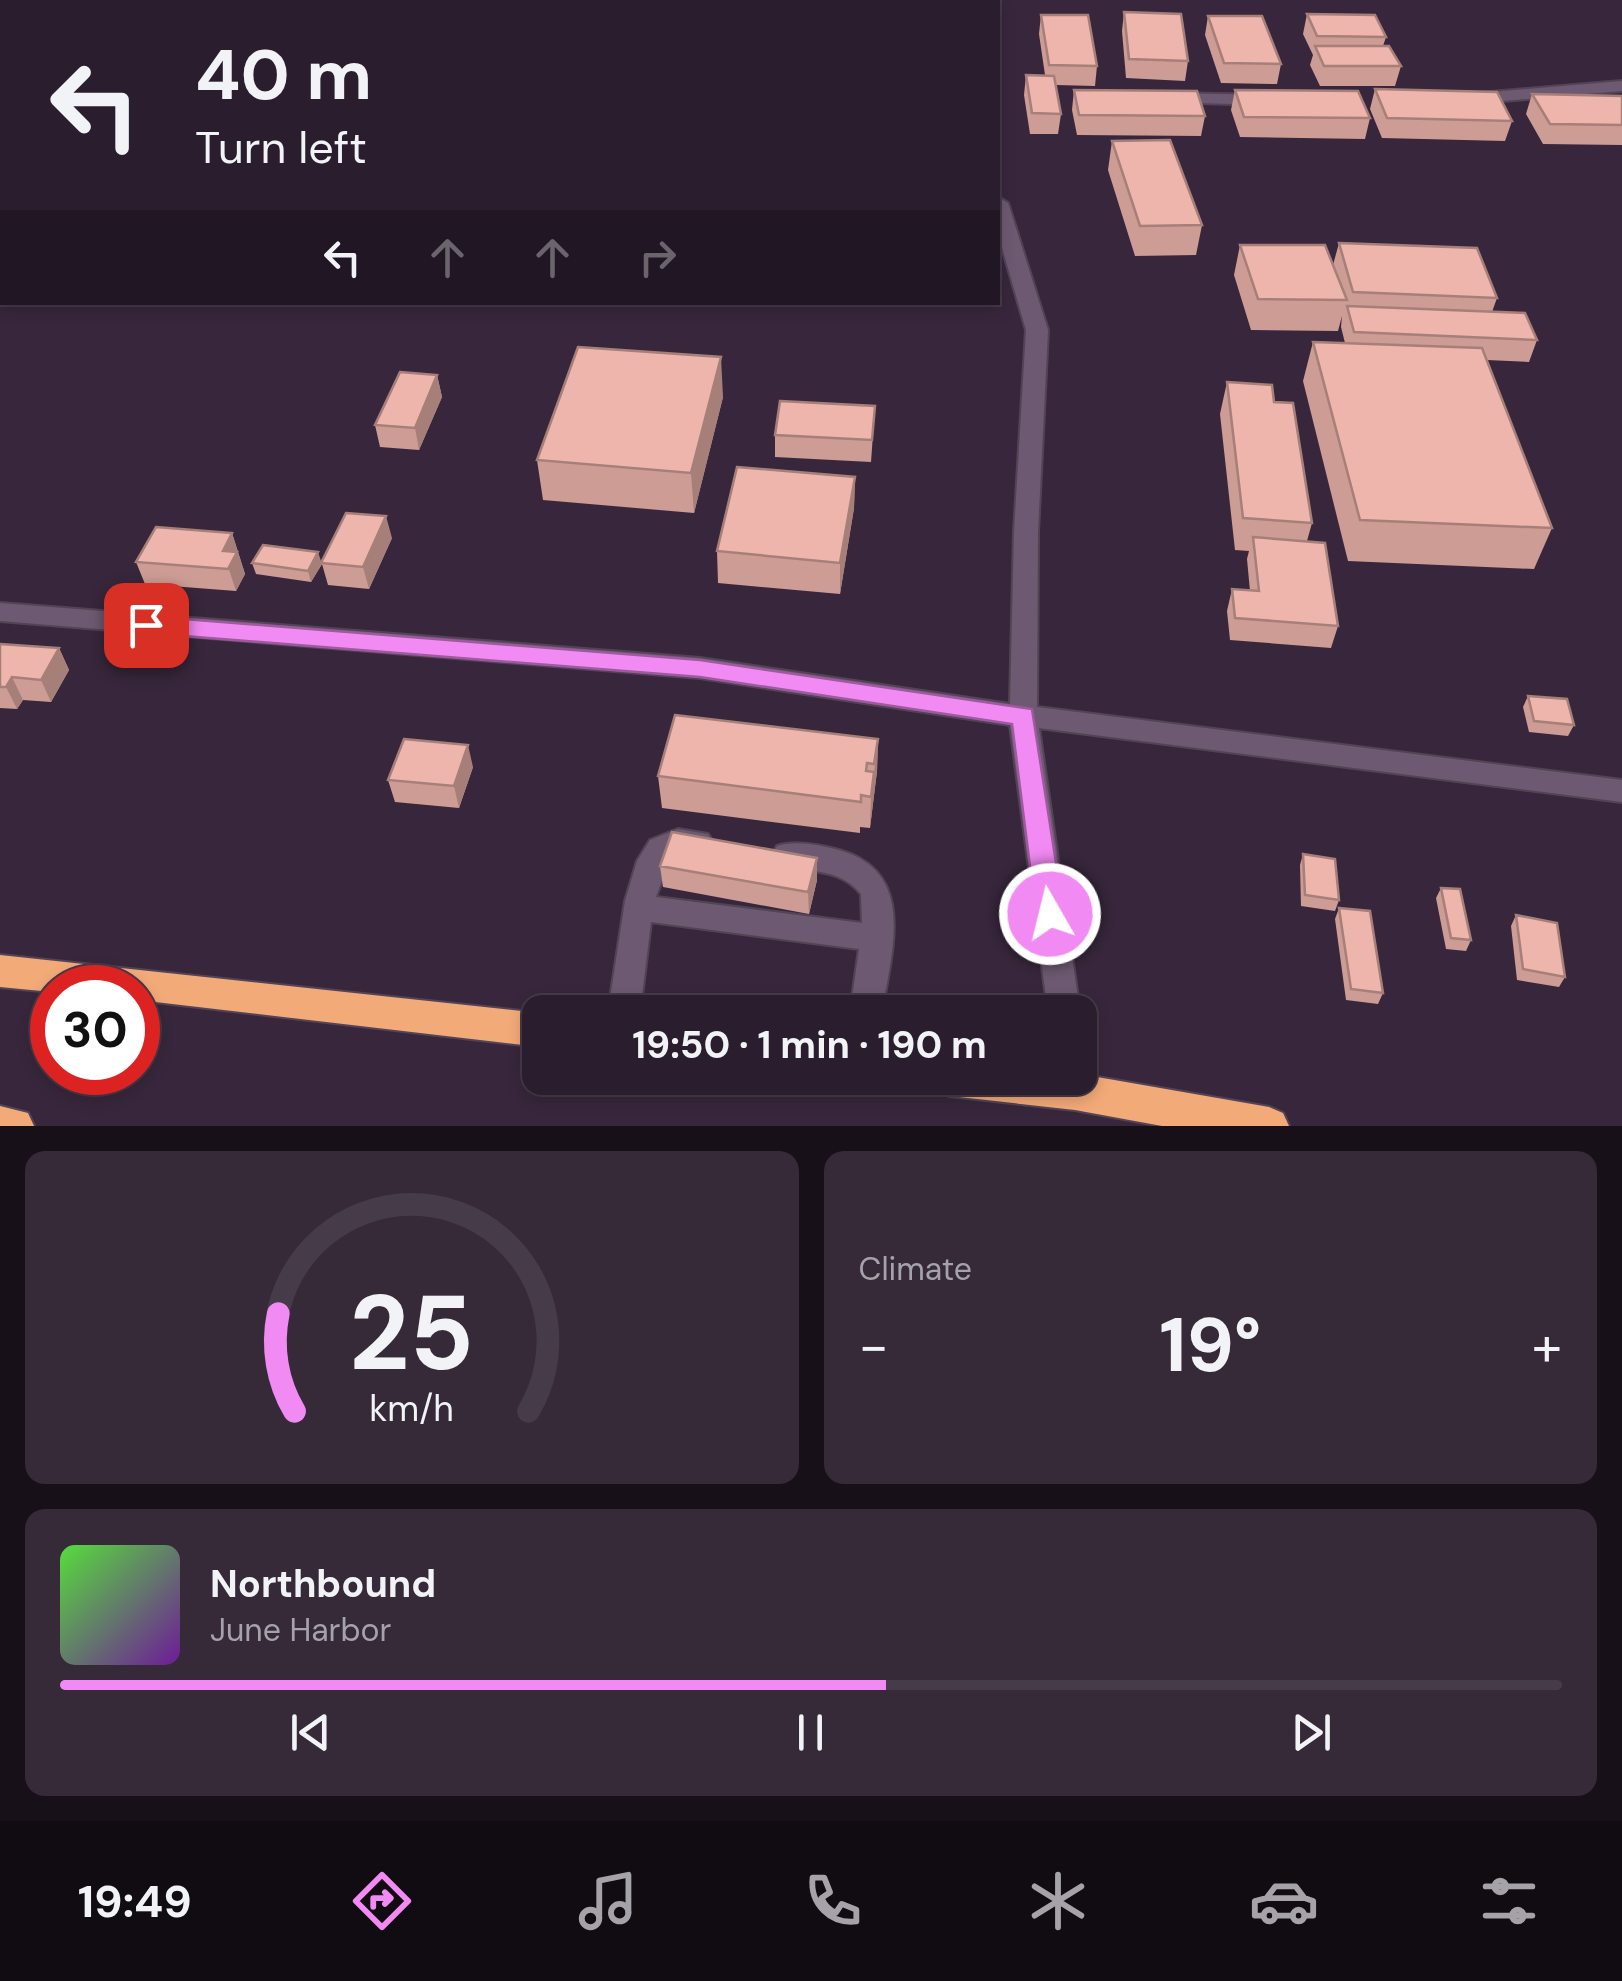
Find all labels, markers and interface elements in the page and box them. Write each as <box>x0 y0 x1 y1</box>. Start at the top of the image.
text: 40 m <box>195 30 372 121</box>
icon: left <box>30 40 160 170</box>
text: Turn left <box>195 118 367 177</box>
icon: left <box>315 230 370 285</box>
icon: ahead <box>420 230 475 285</box>
icon: ahead <box>525 230 580 285</box>
icon: right <box>630 230 685 285</box>
pin <box>104 583 189 668</box>
icon: arrive <box>119 598 174 653</box>
position arrow <box>998 862 1102 966</box>
speed limit sign: 30 <box>30 965 160 1095</box>
text: 19:50 · 1 min · 190 m <box>632 1020 987 1070</box>
text: Climate <box>859 1248 972 1290</box>
text: 25 <box>349 1266 474 1401</box>
text: 19° <box>1159 1297 1261 1394</box>
text: − <box>859 1310 889 1382</box>
text: + <box>1532 1310 1562 1382</box>
text: km/h <box>370 1386 454 1432</box>
text: Northbound <box>210 1559 436 1609</box>
text: June Harbor <box>210 1609 391 1651</box>
icon: previous <box>283 1705 338 1760</box>
icon: pause <box>783 1705 838 1760</box>
icon: next <box>1284 1705 1339 1760</box>
icon: directions <box>347 1866 417 1936</box>
icon: music <box>573 1866 643 1936</box>
icon: phone <box>798 1866 868 1936</box>
icon: climate <box>1023 1866 1093 1936</box>
icon: car <box>1249 1866 1319 1936</box>
icon: filters <box>1474 1866 1544 1936</box>
text: 19:49 <box>78 1872 192 1931</box>

